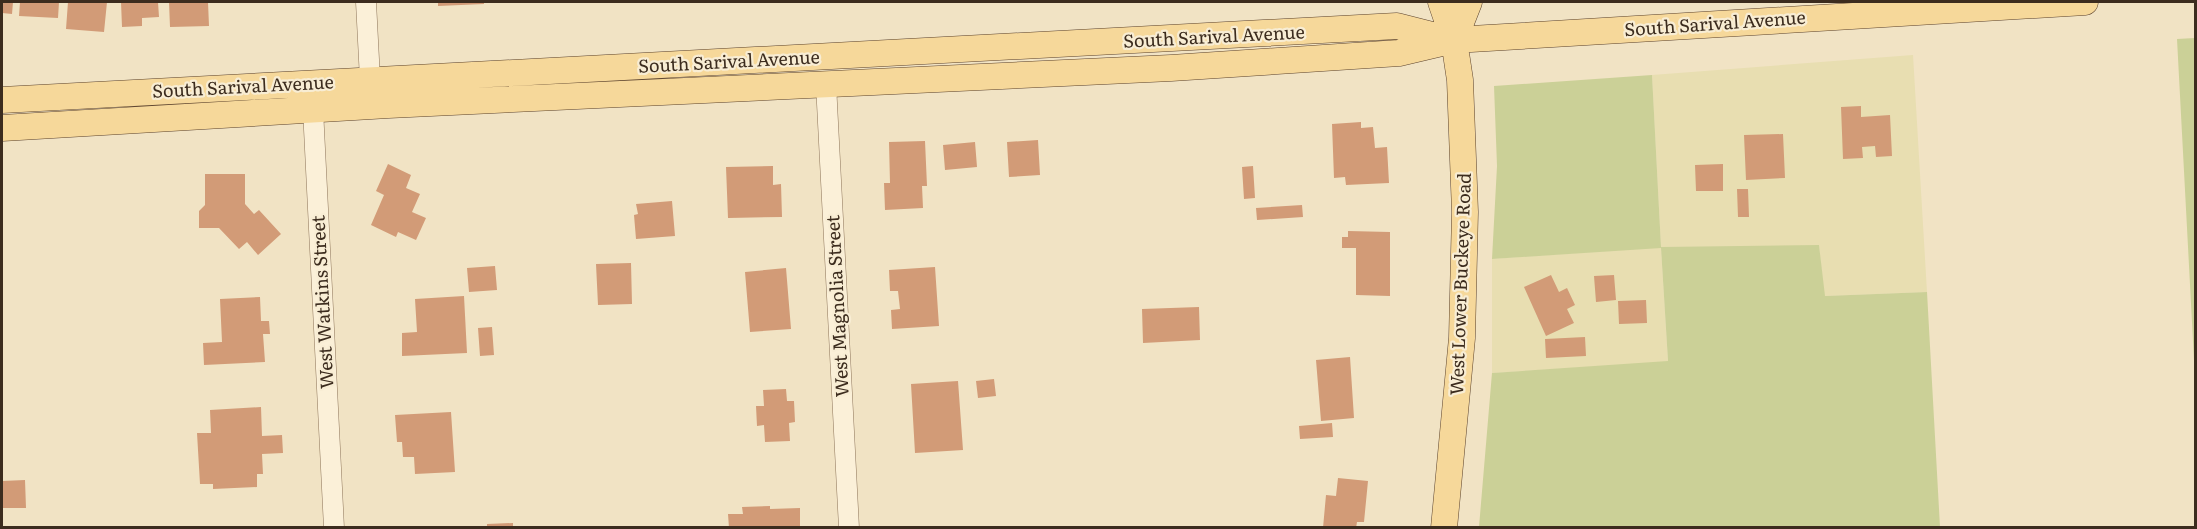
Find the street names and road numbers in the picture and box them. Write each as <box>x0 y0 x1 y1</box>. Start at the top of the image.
street label: South Sarival Avenue <box>1623 3 1807 42</box>
street label: South Sarival Avenue <box>1122 17 1305 54</box>
street label: South Sarival Avenue <box>637 42 820 79</box>
street label: South Sarival Avenue <box>151 67 334 104</box>
street label: West Lower Buckeye Road <box>1442 172 1477 396</box>
street label: West Watkins Street <box>303 214 340 390</box>
street label: West Magnolia Street <box>818 214 855 398</box>

